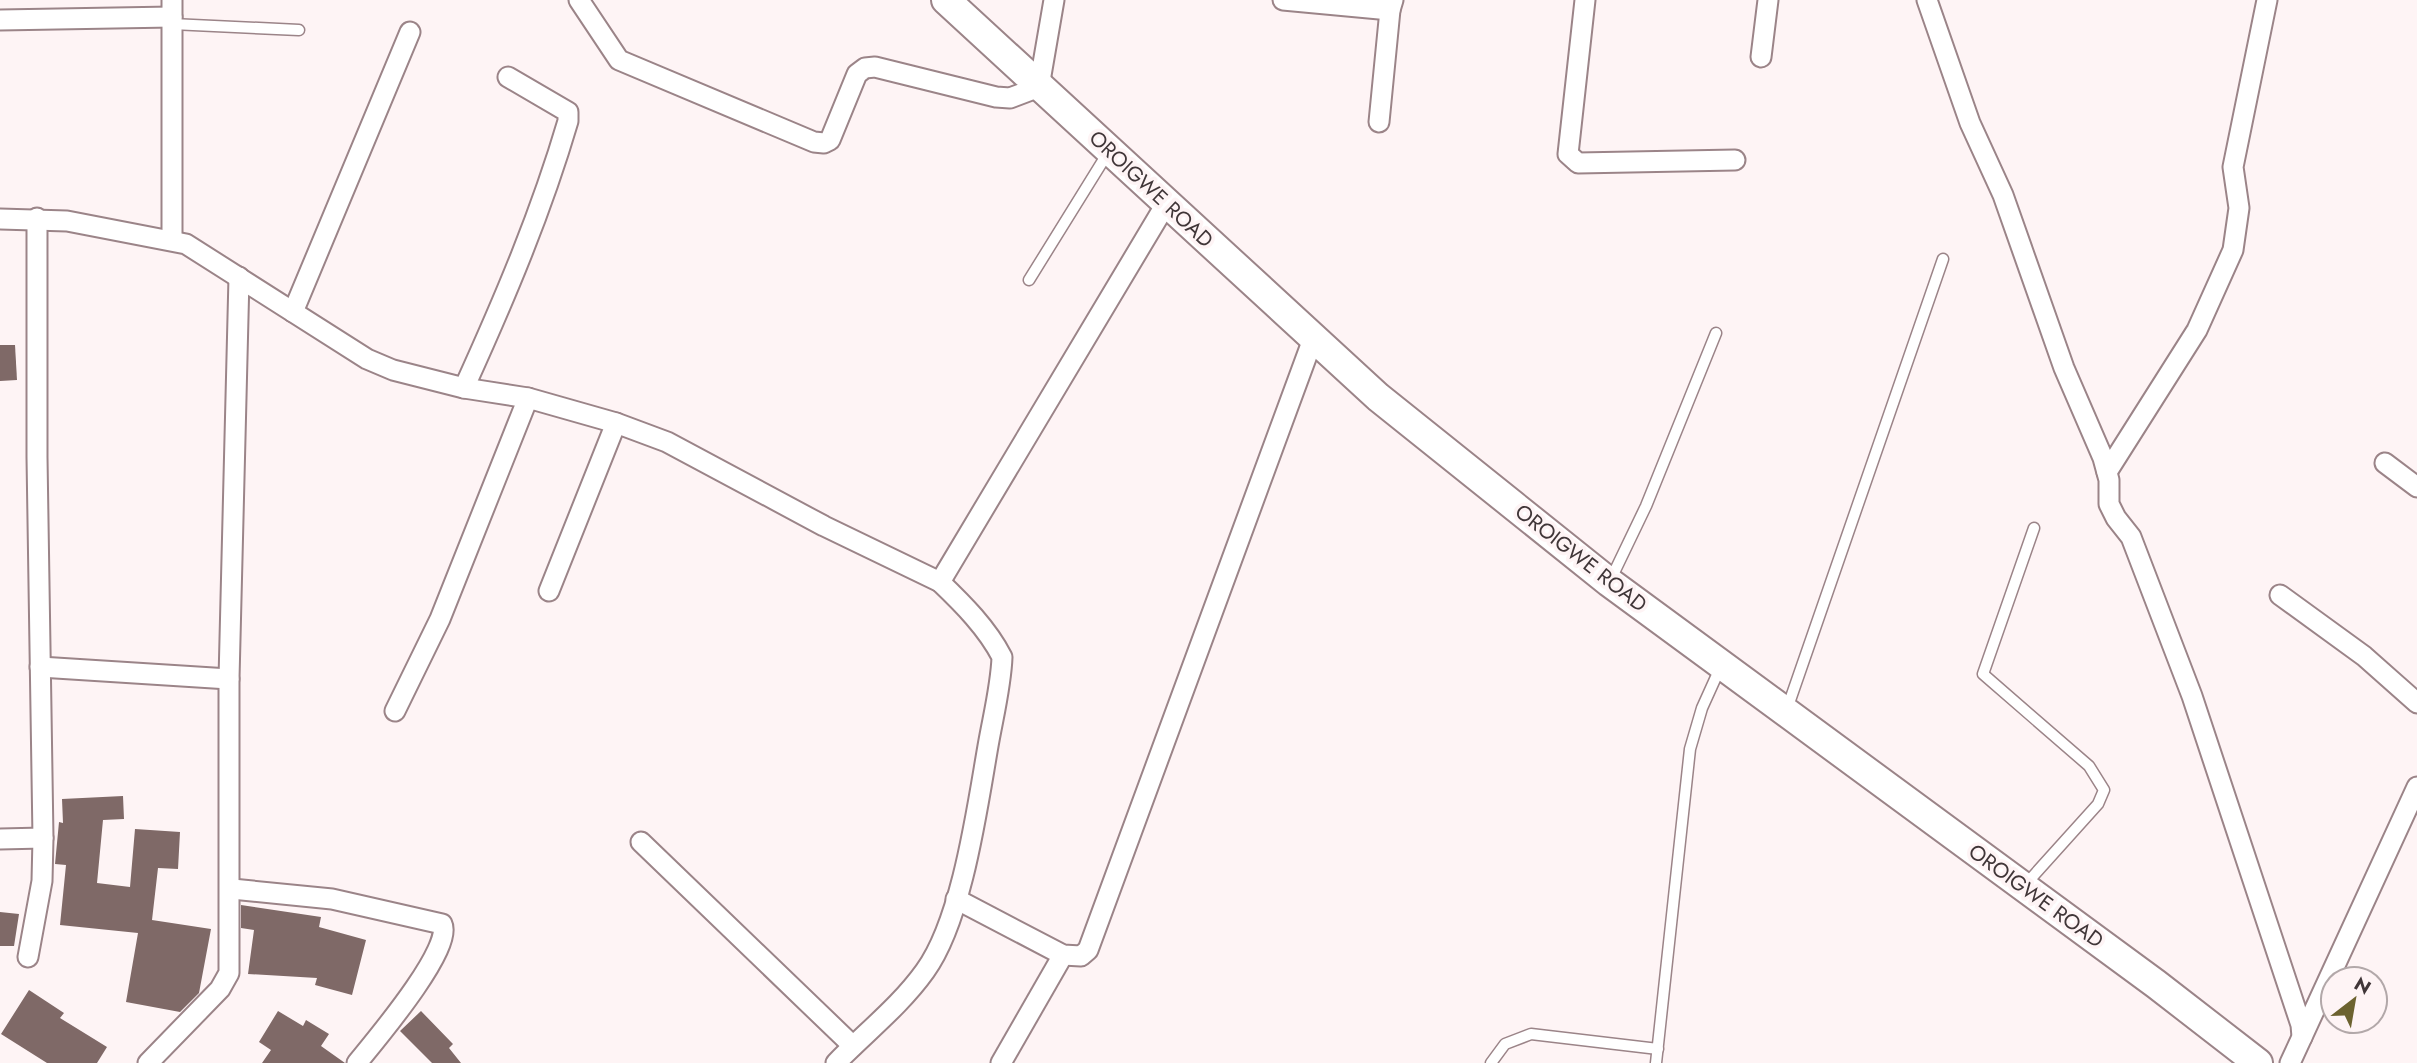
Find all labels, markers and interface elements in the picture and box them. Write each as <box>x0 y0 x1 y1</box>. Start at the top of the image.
street label: OROIGWE ROAD <box>1082 123 1220 255</box>
street label: OROIGWE ROAD <box>1509 497 1653 619</box>
street label: OROIGWE ROAD <box>1962 837 2110 955</box>
north arrow <box>2319 965 2389 1035</box>
text: N <box>2349 970 2376 1001</box>

